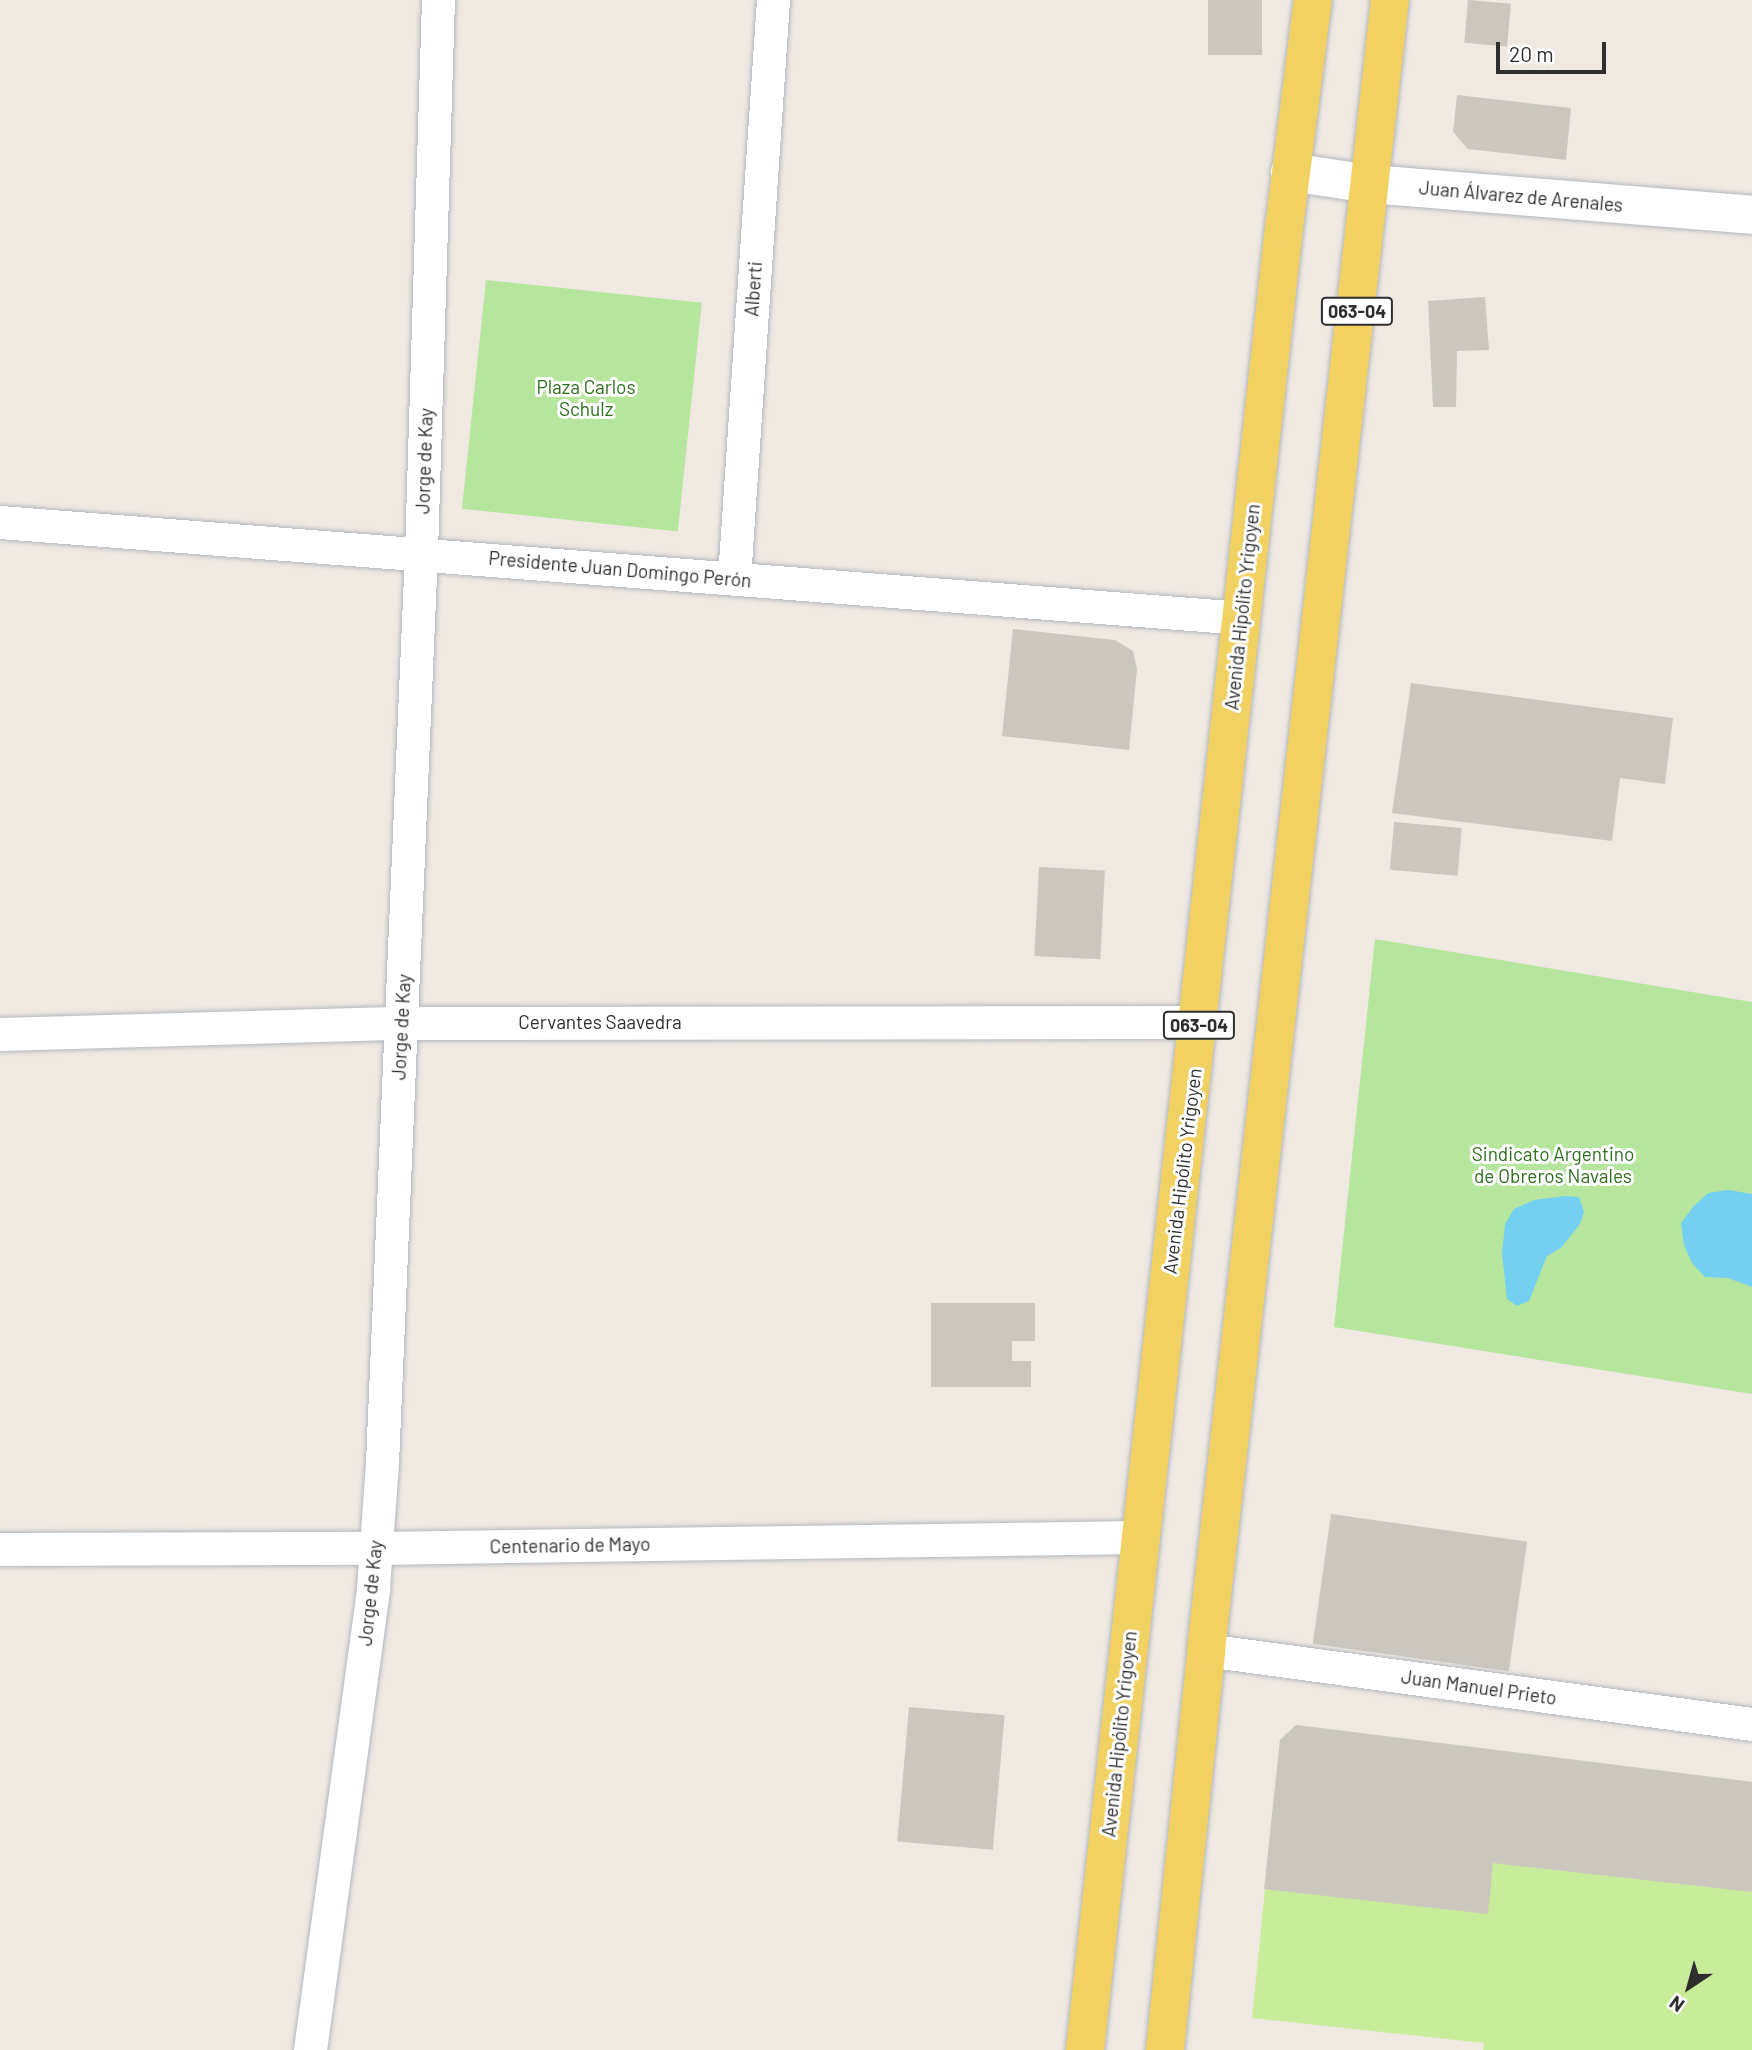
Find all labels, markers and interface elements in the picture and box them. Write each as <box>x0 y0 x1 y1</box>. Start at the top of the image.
scale bar <box>1500 28 1610 72</box>
text: 20 m <box>1509 41 1554 66</box>
street label: Juan Álvarez de Arenales <box>1418 176 1624 216</box>
street label: Alberti <box>740 261 766 317</box>
road number: 063-04 <box>1320 296 1394 326</box>
park label: Plaza Carlos Schulz <box>536 376 636 420</box>
street label: Jorge de Kay <box>411 407 437 515</box>
street label: Avenida Hipólito Yrigoyen <box>1220 503 1264 711</box>
street label: Presidente Juan Domingo Perón <box>488 546 752 592</box>
street label: Jorge de Kay <box>387 973 415 1081</box>
road number: 063-04 <box>1162 1010 1236 1040</box>
street label: Cervantes Saavedra <box>518 1011 682 1033</box>
street label: Avenida Hipólito Yrigoyen <box>1158 1067 1206 1275</box>
park label: Sindicato Argentino de Obreros Navales <box>1472 1143 1634 1187</box>
street label: Centenario de Mayo <box>489 1532 651 1558</box>
street label: Jorge de Kay <box>353 1539 387 1647</box>
street label: Avenida Hipólito Yrigoyen <box>1097 1630 1141 1838</box>
street label: Juan Manuel Prieto <box>1400 1665 1558 1709</box>
north arrow <box>1654 1952 1724 2022</box>
text: N <box>1664 1991 1688 2017</box>

